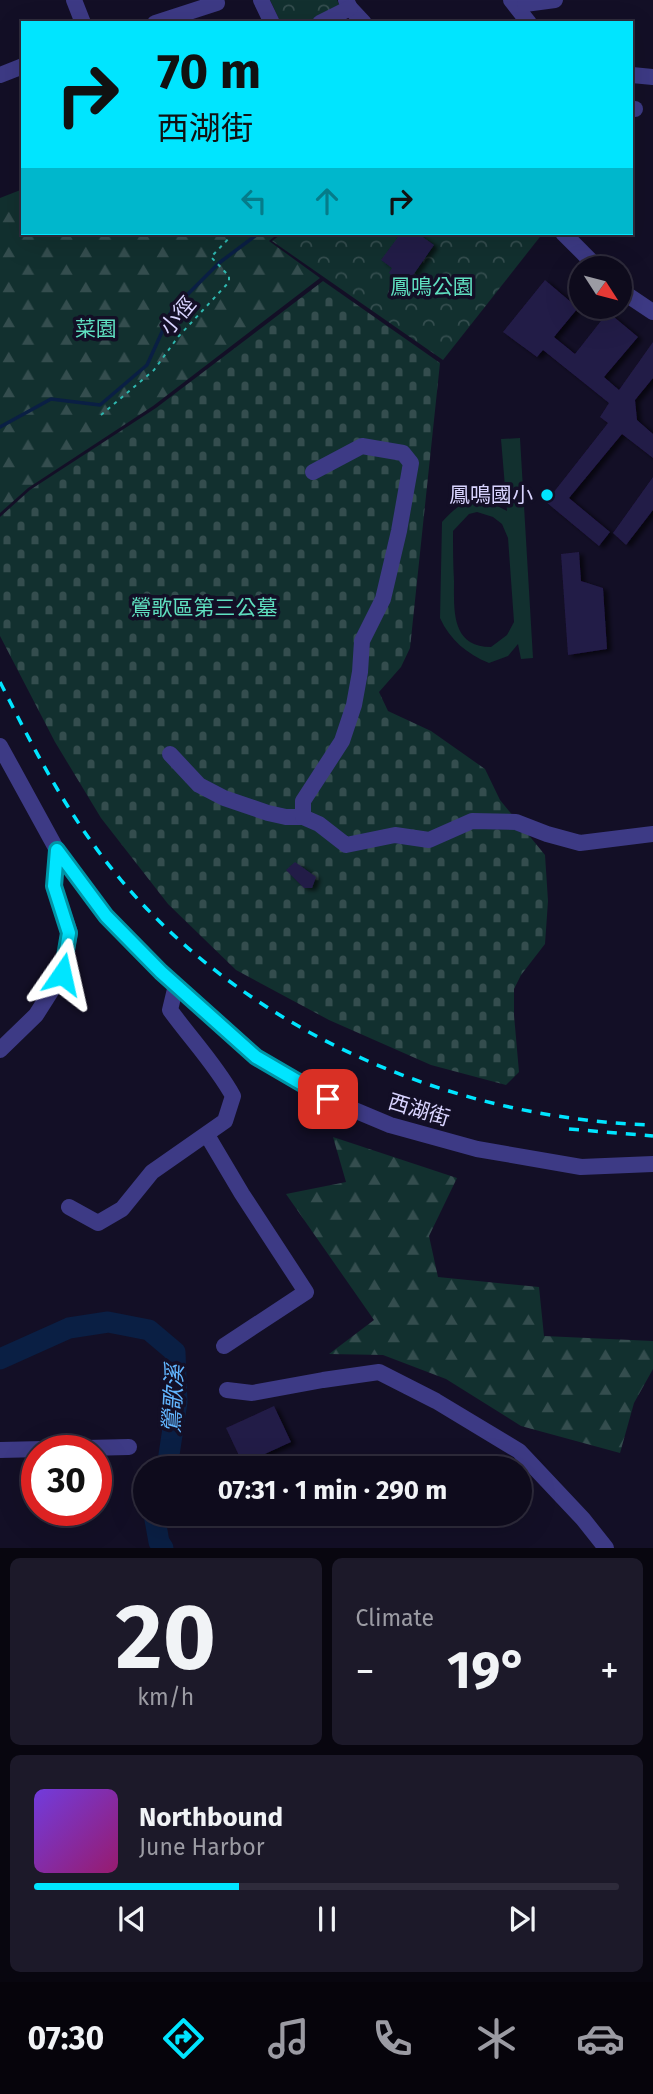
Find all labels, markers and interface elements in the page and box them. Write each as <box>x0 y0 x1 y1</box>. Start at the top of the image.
text: 70 m <box>157 42 261 101</box>
icon: right <box>42 49 133 140</box>
text: 西湖街 <box>157 109 253 147</box>
icon: left <box>235 182 273 220</box>
icon: ahead <box>308 182 346 220</box>
icon: right <box>381 182 419 220</box>
north arrow <box>569 256 632 318</box>
map controls <box>569 256 632 319</box>
park label: 鳳鳴公園 <box>390 274 474 300</box>
street label: 小徑 <box>155 292 201 340</box>
park label: 菜園 <box>75 316 117 342</box>
place label: 鳳鳴國小 <box>449 482 533 508</box>
marker: 鳳鳴國小 <box>539 487 555 503</box>
park label: 鶯歌區第三公墓 <box>131 595 278 621</box>
position arrow <box>25 937 99 1011</box>
pin <box>298 1069 358 1129</box>
icon: arrive <box>309 1080 347 1118</box>
street label: 西湖街 <box>385 1088 453 1132</box>
water label: 鶯歌溪 <box>157 1361 189 1434</box>
speed limit sign: 30 <box>21 1435 112 1526</box>
text: 07:31 · 1 min · 290 m <box>218 1475 447 1506</box>
text: 20 <box>116 1583 216 1692</box>
text: Climate <box>356 1604 434 1632</box>
text: 19° <box>447 1639 527 1702</box>
text: − <box>356 1648 375 1694</box>
text: + <box>600 1648 619 1694</box>
text: km/h <box>137 1683 194 1711</box>
text: Northbound <box>139 1802 283 1833</box>
text: June Harbor <box>139 1833 265 1861</box>
icon: previous <box>113 1900 151 1938</box>
icon: pause <box>308 1900 346 1938</box>
icon: next <box>503 1900 541 1938</box>
icon: directions <box>159 2014 208 2063</box>
icon: music <box>264 2014 313 2063</box>
icon: phone <box>368 2014 417 2063</box>
icon: climate <box>472 2014 521 2063</box>
icon: car <box>576 2014 625 2063</box>
text: 07:30 <box>28 2019 104 2057</box>

